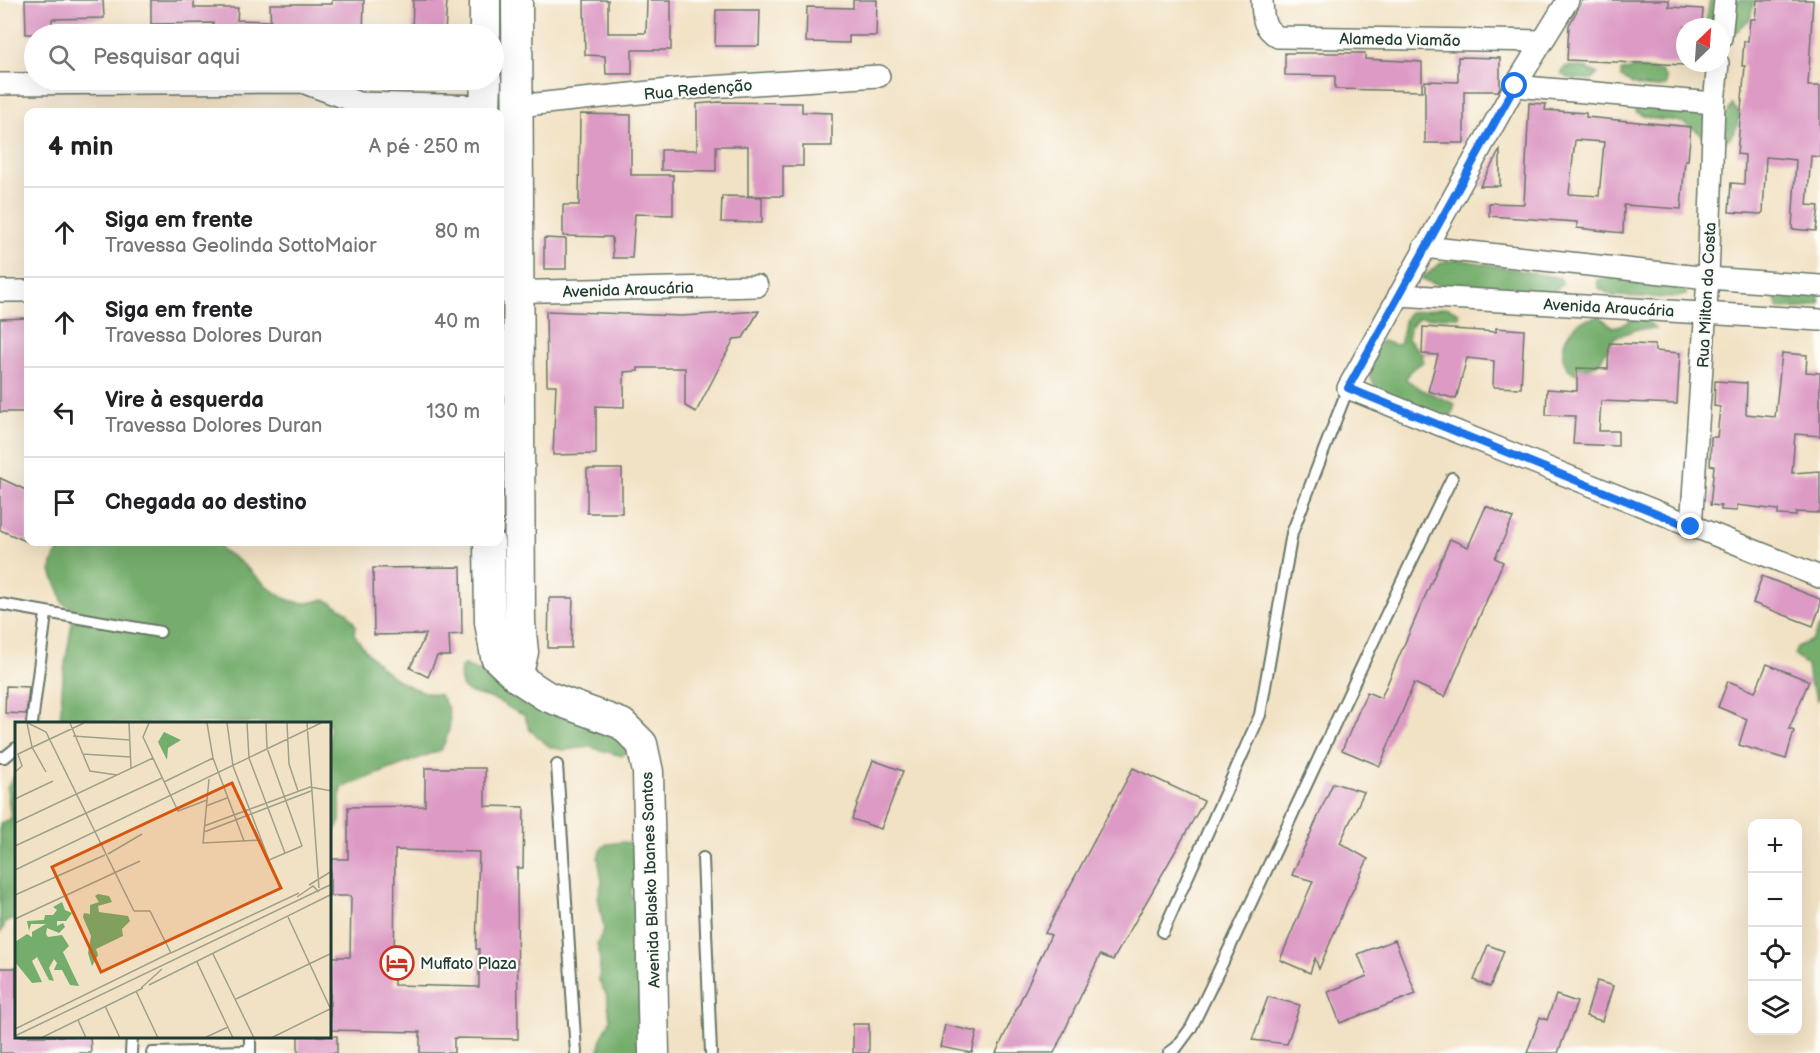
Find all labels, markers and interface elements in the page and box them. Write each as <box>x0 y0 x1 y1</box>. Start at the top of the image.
north arrow <box>1676 18 1730 72</box>
search box <box>24 24 504 90</box>
street label: Alameda Viamão <box>1339 30 1461 51</box>
icon: search <box>45 41 78 74</box>
text: Pesquisar aqui <box>93 44 240 71</box>
route start <box>1501 72 1527 98</box>
street label: Rua Redenção <box>643 76 753 105</box>
text: 4 min <box>48 132 113 163</box>
text: A pé · 250 m <box>369 135 480 159</box>
text: Siga em frente <box>105 207 253 234</box>
icon: ahead <box>48 216 81 249</box>
text: 80 m <box>435 220 480 244</box>
street label: Rua Milton da Costa <box>1694 222 1721 369</box>
text: Travessa Geolinda SottoMaior <box>105 234 376 258</box>
street label: Avenida Araucária <box>562 279 694 302</box>
street label: Avenida Araucária <box>1543 296 1675 321</box>
text: Siga em frente <box>105 297 253 324</box>
icon: ahead <box>48 306 81 339</box>
text: 40 m <box>434 310 480 334</box>
text: Travessa Dolores Duran <box>105 324 322 348</box>
text: Vire à esquerda <box>105 387 264 414</box>
icon: left <box>48 396 81 429</box>
text: 130 m <box>426 400 480 424</box>
text: Travessa Dolores Duran <box>105 414 322 438</box>
icon: arrive <box>48 486 81 519</box>
text: Chegada ao destino <box>105 489 307 516</box>
route end <box>1677 513 1703 539</box>
inset map <box>15 722 332 1038</box>
street label: Avenida Blasko Ibanes Santos <box>638 771 665 989</box>
map controls <box>1748 819 1802 1035</box>
button: + <box>1748 819 1802 873</box>
button: − <box>1748 873 1802 927</box>
button: locate <box>1748 927 1802 981</box>
hotel icon: Muffato Plaza <box>379 945 415 981</box>
place label: Muffato Plaza <box>420 955 517 974</box>
button: layers <box>1748 981 1802 1035</box>

